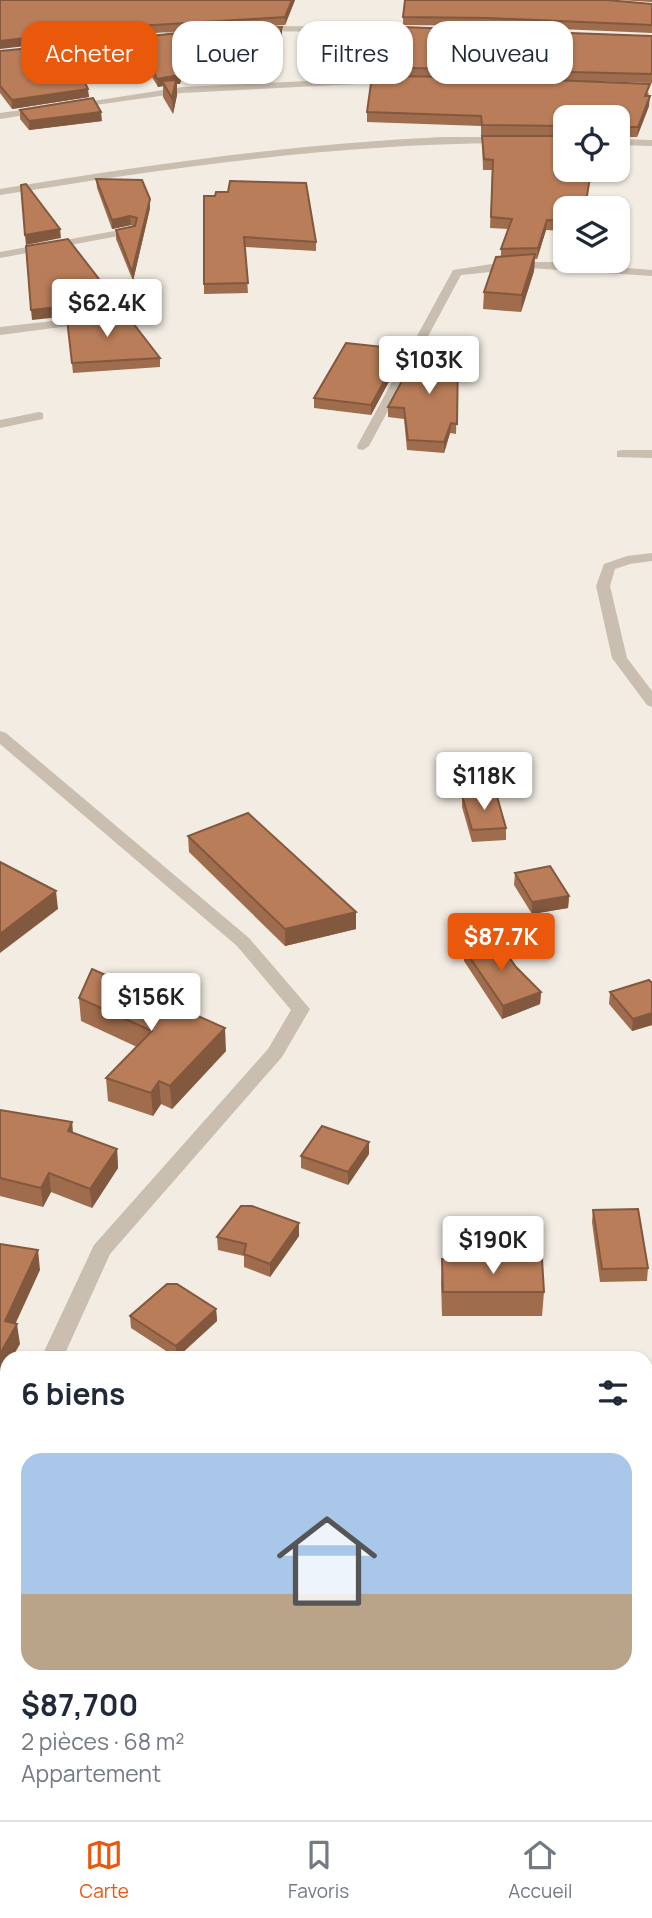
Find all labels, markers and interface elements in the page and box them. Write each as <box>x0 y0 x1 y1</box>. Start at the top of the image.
chip: Acheter <box>21 21 158 84</box>
chip: Louer <box>172 21 283 84</box>
chip: Filtres <box>297 21 413 84</box>
chip: Nouveau <box>427 21 573 84</box>
map controls <box>553 105 630 273</box>
button: locate <box>553 105 630 182</box>
button: layers <box>553 196 630 273</box>
pin: $62.4K <box>50 280 164 339</box>
text: $62.4K <box>68 286 146 318</box>
pin: $103K <box>380 336 478 396</box>
text: $103K <box>395 343 463 375</box>
pin: $118K <box>435 752 533 812</box>
text: $118K <box>452 759 516 791</box>
pin: $87.7K <box>444 914 558 973</box>
text: $87.7K <box>464 920 538 952</box>
pin: $156K <box>102 974 200 1033</box>
text: $156K <box>117 980 185 1012</box>
pin: $190K <box>444 1216 542 1276</box>
text: $190K <box>459 1223 527 1255</box>
text: 6 biens <box>21 1373 125 1414</box>
icon: filters <box>594 1374 632 1412</box>
icon: home <box>264 1498 390 1624</box>
text: $87,700 <box>21 1684 138 1725</box>
text: 2 pièces · 68 m² <box>21 1725 184 1757</box>
text: Appartement <box>21 1757 161 1789</box>
tab: Carte <box>80 1836 129 1904</box>
tab: Favoris <box>288 1836 349 1904</box>
tab: Accueil <box>508 1836 572 1904</box>

